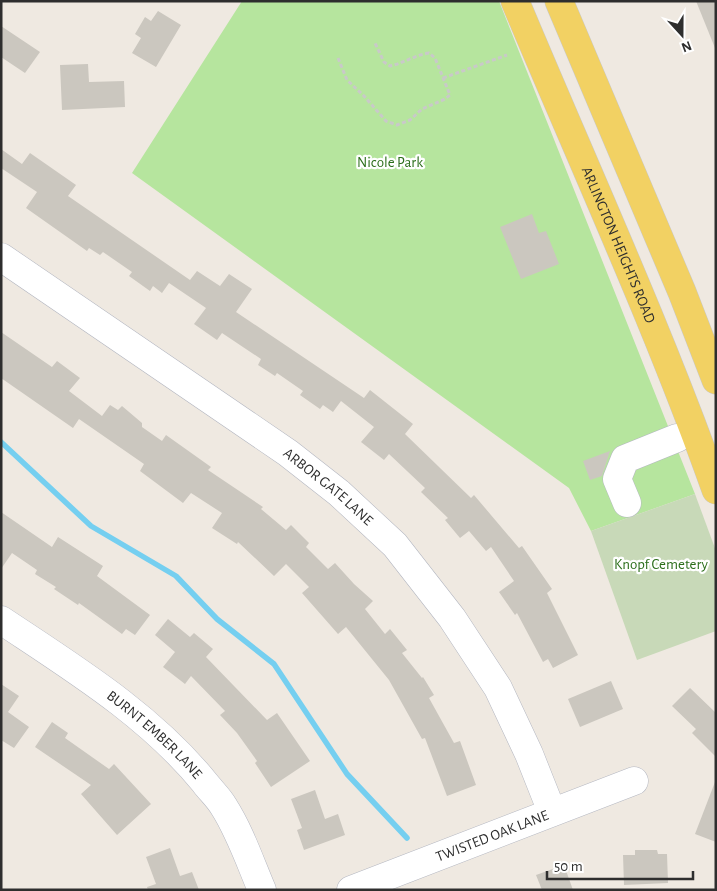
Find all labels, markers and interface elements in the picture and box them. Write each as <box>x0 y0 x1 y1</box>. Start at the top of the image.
north arrow <box>657 10 707 60</box>
text: N <box>679 38 693 54</box>
park label: Nicole Park <box>357 155 423 170</box>
street label: ARLINGTON HEIGHTS ROAD <box>579 165 658 326</box>
street label: ARBOR GATE LANE <box>280 445 376 528</box>
park label: Knopf Cemetery <box>614 557 708 572</box>
street label: BURNT EMBER LANE <box>104 688 205 782</box>
street label: TWISTED OAK LANE <box>434 808 551 865</box>
scale bar <box>547 848 693 880</box>
text: 50 m <box>554 859 583 874</box>

